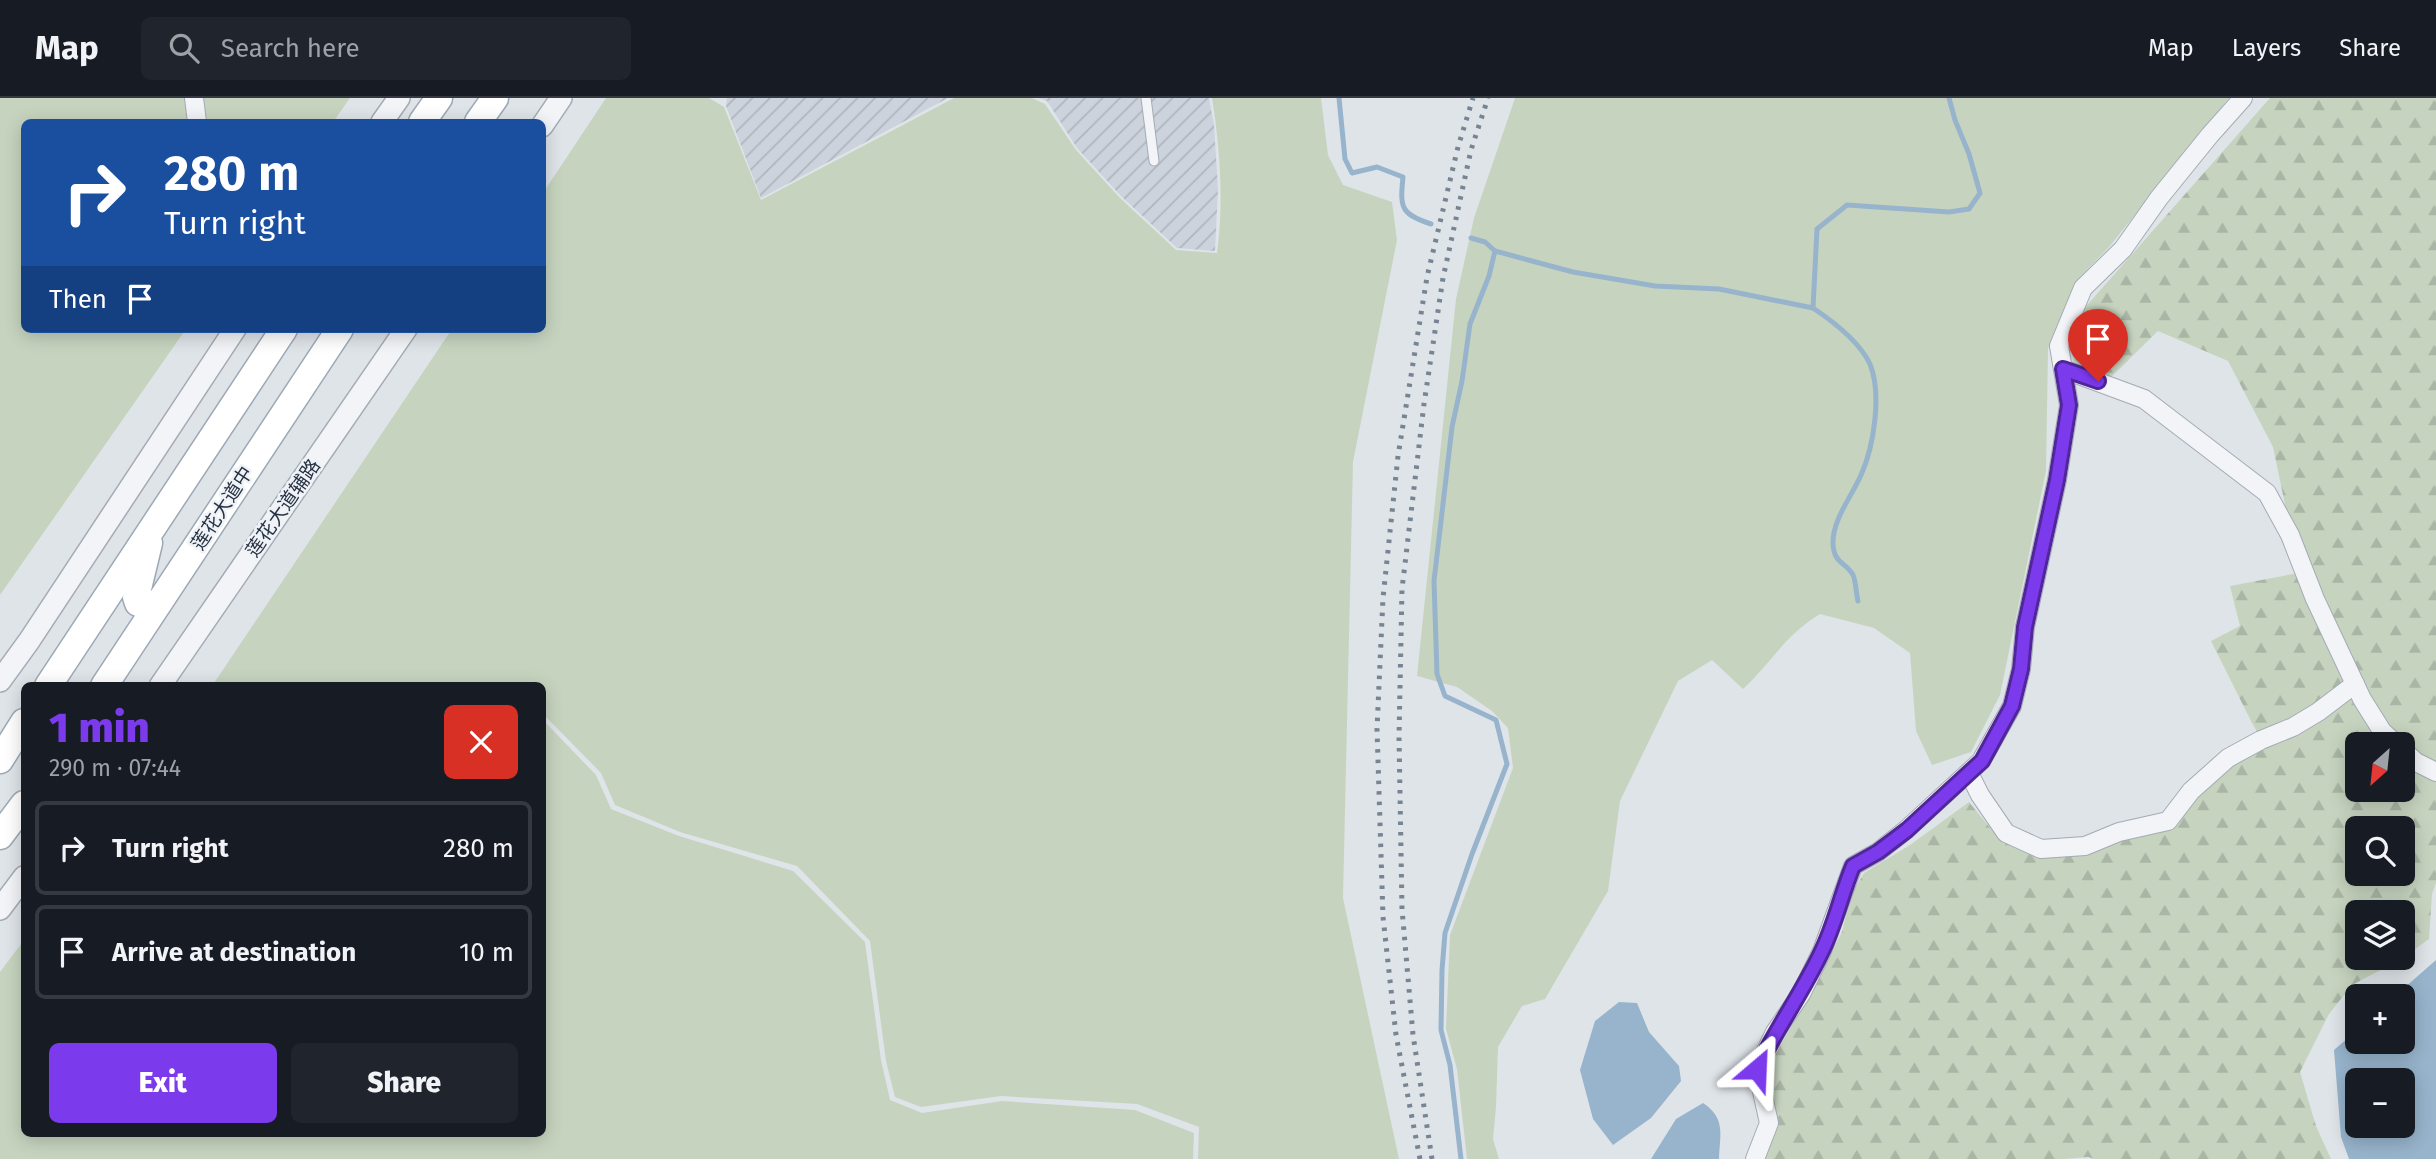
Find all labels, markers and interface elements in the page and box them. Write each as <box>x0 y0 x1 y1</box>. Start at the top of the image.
search box <box>141 17 631 80</box>
text: Map <box>35 28 99 68</box>
icon: search <box>165 29 203 67</box>
text: Search here <box>221 33 360 64</box>
text: Map <box>2148 34 2194 62</box>
text: Layers <box>2232 34 2301 62</box>
text: Share <box>2339 34 2401 62</box>
text: 280 m <box>164 144 300 203</box>
icon: right <box>49 147 140 238</box>
text: Turn right <box>164 204 306 242</box>
icon: arrive <box>121 280 159 318</box>
text: Then <box>49 284 107 315</box>
pin <box>2068 309 2128 381</box>
icon: arrive <box>2079 320 2117 358</box>
street label: 莲花大道辅路 <box>241 455 325 561</box>
street label: 莲花大道中 <box>186 462 258 554</box>
text: 1 min <box>49 703 150 753</box>
button: close <box>444 705 518 779</box>
north arrow <box>2345 732 2415 802</box>
map controls <box>2345 732 2415 1138</box>
text: 290 m · 07:44 <box>49 754 181 782</box>
button: search <box>2345 816 2415 886</box>
icon: right <box>53 829 91 867</box>
text: Turn right <box>112 833 229 864</box>
text: 280 m <box>443 833 514 864</box>
button: layers <box>2345 900 2415 970</box>
icon: arrive <box>53 933 91 971</box>
text: Arrive at destination <box>112 937 356 968</box>
text: 10 m <box>459 937 514 968</box>
button: + <box>2345 984 2415 1054</box>
position arrow <box>1720 1032 1794 1106</box>
button: Exit <box>49 1043 277 1123</box>
button: Share <box>291 1043 518 1123</box>
button: − <box>2345 1068 2415 1138</box>

